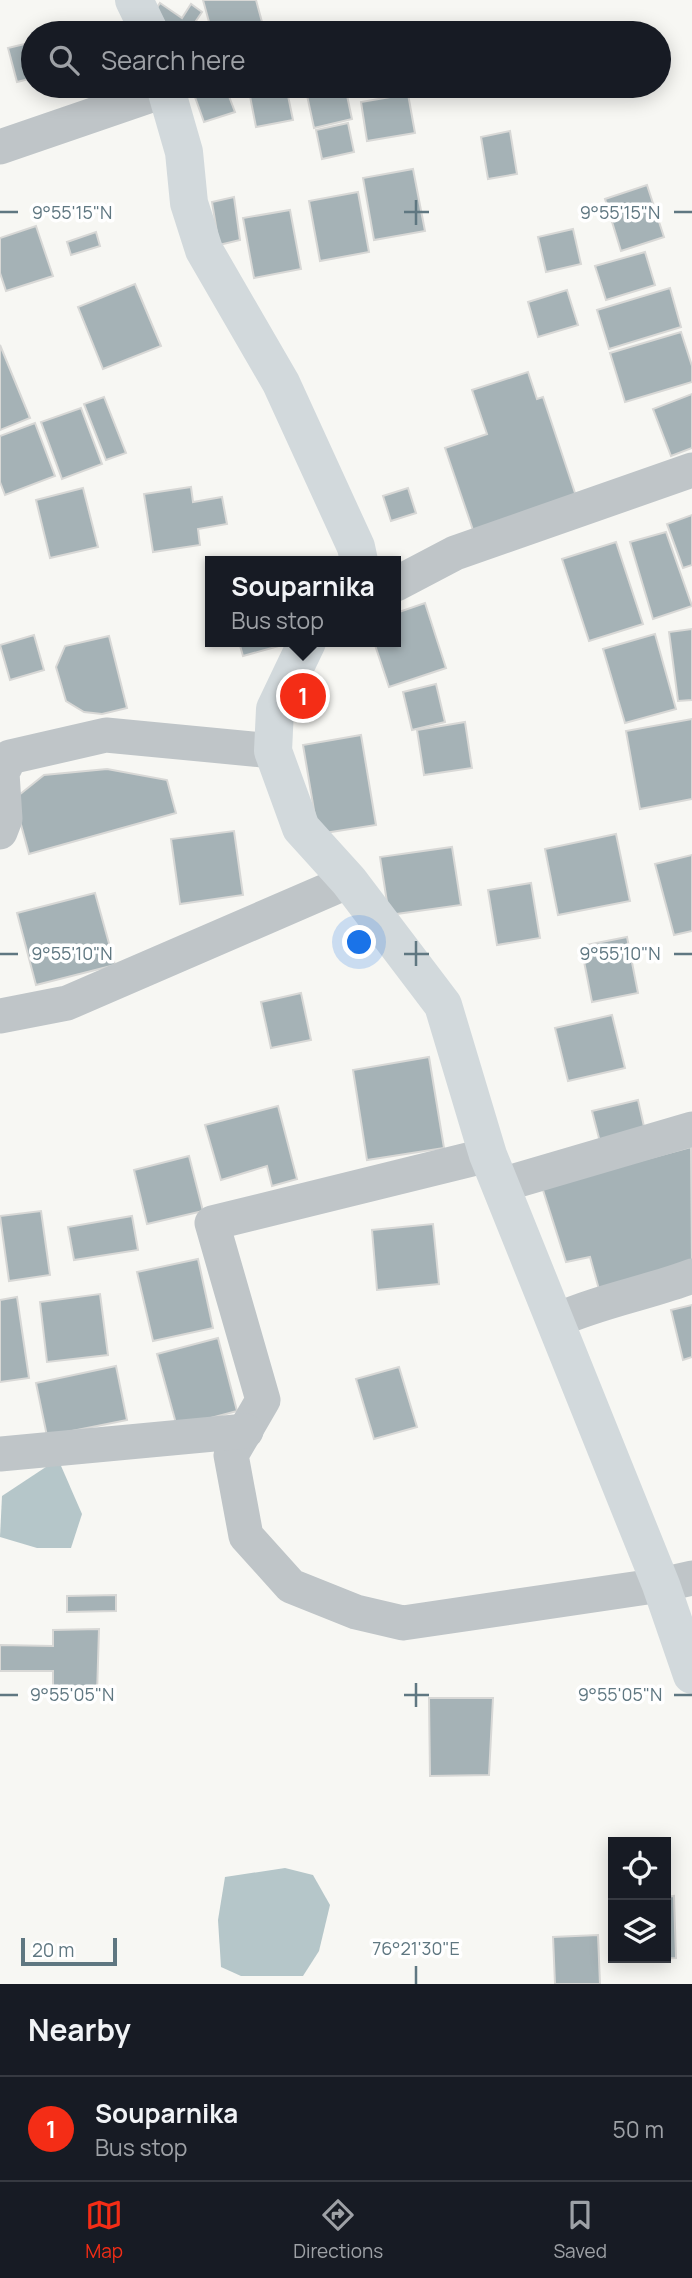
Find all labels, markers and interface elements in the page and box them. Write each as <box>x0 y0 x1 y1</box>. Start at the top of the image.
search box <box>21 21 671 98</box>
icon: search <box>45 41 83 79</box>
text: Search here <box>101 42 246 78</box>
text: 9°55'15"N <box>32 200 112 224</box>
text: 9°55'15"N <box>580 200 660 224</box>
popup <box>205 556 401 647</box>
text: Souparnika <box>231 568 375 604</box>
text: Bus stop <box>231 604 324 636</box>
pin: 1 <box>280 670 326 722</box>
your location <box>342 925 376 959</box>
text: 9°55'10"N <box>31 941 113 965</box>
text: 9°55'10"N <box>579 941 661 965</box>
text: 9°55'05"N <box>30 1682 114 1706</box>
text: 9°55'05"N <box>578 1682 662 1706</box>
map controls <box>608 1837 671 1963</box>
button: locate <box>608 1837 671 1900</box>
button: layers <box>608 1900 671 1963</box>
scale bar <box>21 1935 117 1967</box>
text: 76°21'30"E <box>372 1936 460 1960</box>
text: 20 m <box>32 1937 74 1963</box>
text: Nearby <box>28 2009 131 2050</box>
text: Souparnika <box>95 2095 238 2131</box>
text: 1 <box>46 2113 56 2145</box>
text: 50 m <box>613 2113 664 2145</box>
text: Bus stop <box>95 2131 187 2163</box>
tab: Map <box>85 2196 123 2264</box>
tab: Directions <box>293 2196 383 2264</box>
tab: Saved <box>553 2196 607 2264</box>

